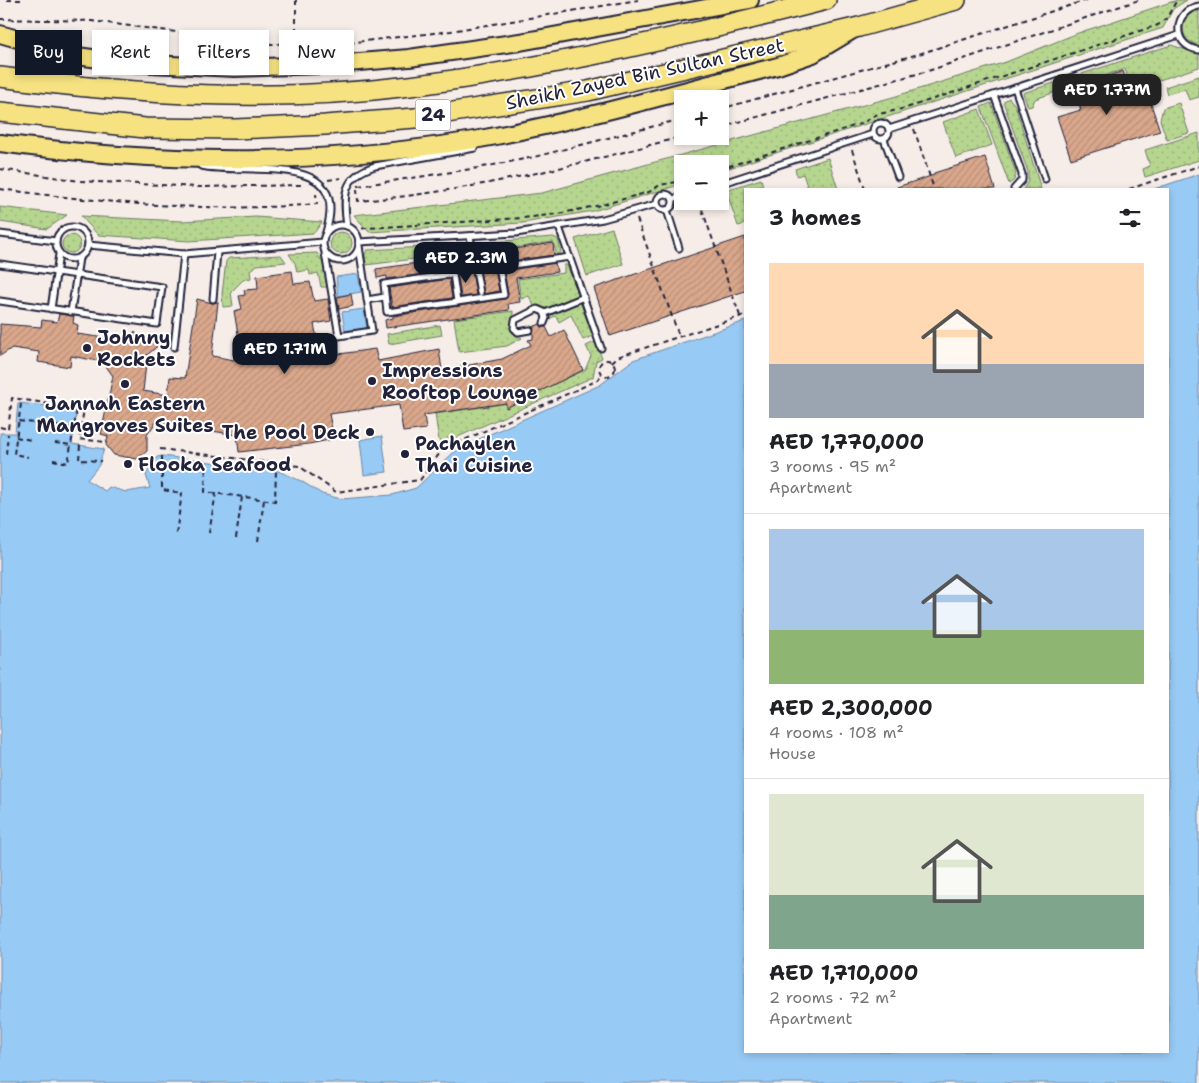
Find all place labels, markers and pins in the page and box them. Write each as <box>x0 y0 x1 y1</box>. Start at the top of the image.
pin: AED 1.77M <box>1050 74 1164 116</box>
pin: AED 2.3M <box>414 242 518 284</box>
place label: Johnny Rockets <box>97 325 176 372</box>
pin: AED 1.71M <box>228 332 342 375</box>
marker: Johnny Rockets <box>81 342 93 354</box>
place label: Impressions Rooftop Lounge <box>382 358 538 405</box>
marker: Impressions Rooftop Lounge <box>366 375 378 387</box>
marker: Jannah Eastern Mangroves Suites <box>119 378 131 390</box>
place label: Jannah Eastern Mangroves Suites <box>37 391 213 438</box>
place label: The Pool Deck <box>222 420 360 445</box>
marker: The Pool Deck <box>364 426 376 438</box>
place label: Pachaylen Thai Cuisine <box>415 431 533 478</box>
marker: Pachaylen Thai Cuisine <box>399 448 411 460</box>
place label: Flooka Seafood <box>138 452 291 477</box>
marker: Flooka Seafood <box>122 458 134 470</box>

